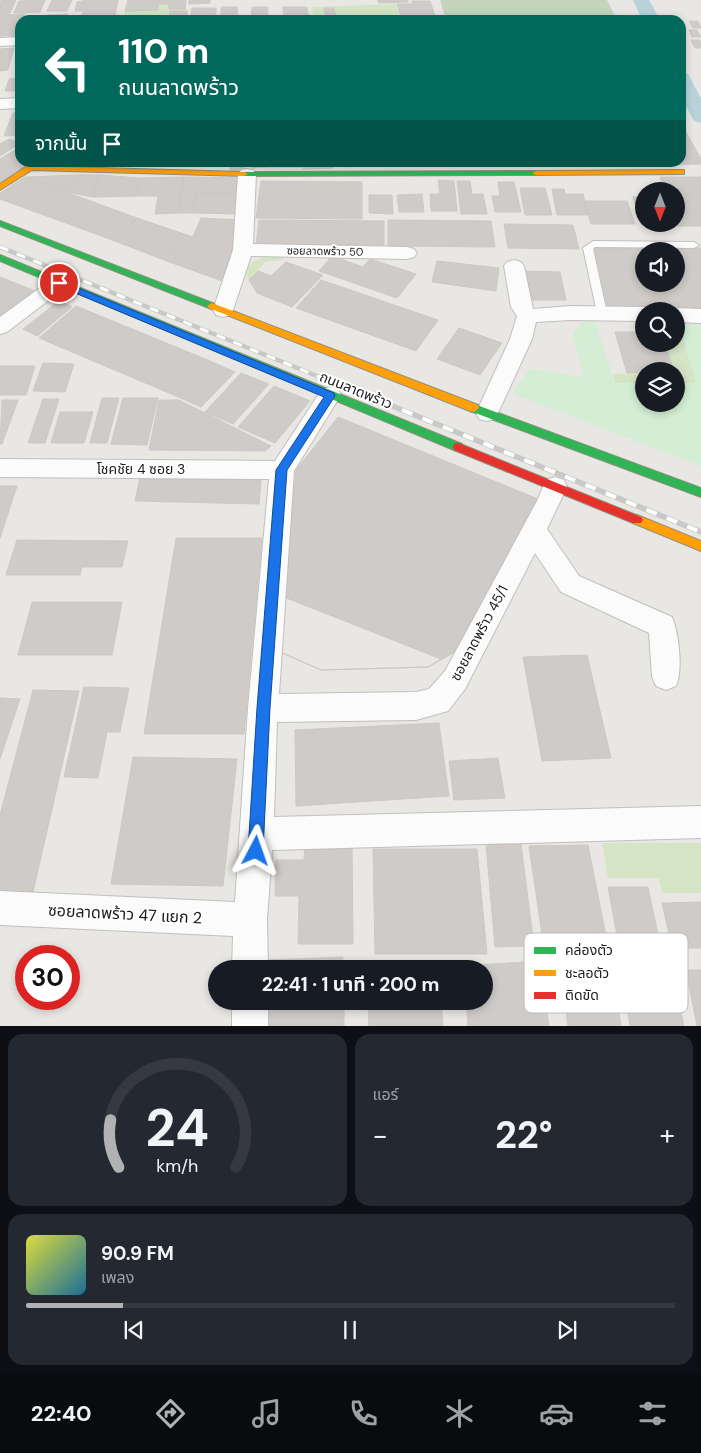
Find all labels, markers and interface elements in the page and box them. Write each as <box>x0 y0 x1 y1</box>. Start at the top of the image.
text: 110 m <box>118 28 209 74</box>
icon: left <box>35 35 100 100</box>
text: ถนนลาดพร้าว <box>118 73 239 102</box>
icon: arrive <box>98 130 126 158</box>
text: จากนั้น <box>35 131 88 156</box>
north arrow <box>635 182 685 232</box>
map controls <box>635 182 685 412</box>
button: sound <box>635 242 685 292</box>
street label: ซอยลาดพร้าว 50 <box>287 243 363 259</box>
pin <box>38 262 80 304</box>
icon: arrive <box>45 269 73 297</box>
button: search <box>635 302 685 352</box>
button: layers <box>635 362 685 412</box>
street label: ถนนลาดพร้าว <box>317 367 395 413</box>
street label: โชคชัย 4 ซอย 3 <box>97 460 185 478</box>
street label: ซอยลาดพร้าว 45/1 <box>446 582 512 684</box>
position arrow <box>229 824 281 876</box>
street label: ซอยลาดพร้าว 47 แยก 2 <box>47 899 203 929</box>
legend <box>524 933 688 1013</box>
text: คล่องตัว <box>565 941 613 959</box>
speed limit sign: 30 <box>15 945 80 1010</box>
text: ชะลอตัว <box>565 964 609 982</box>
text: 22:41 · 1 นาที · 200 m <box>262 972 439 997</box>
text: ติดขัด <box>565 986 599 1004</box>
text: แอร์ <box>373 1084 398 1105</box>
text: 24 <box>146 1094 209 1162</box>
text: 22° <box>495 1110 553 1160</box>
text: − <box>373 1117 388 1154</box>
text: + <box>660 1117 675 1154</box>
text: km/h <box>156 1154 198 1178</box>
text: 90.9 FM <box>101 1241 174 1266</box>
text: เพลง <box>101 1267 134 1288</box>
icon: previous <box>120 1316 148 1344</box>
icon: pause <box>336 1316 364 1344</box>
icon: next <box>553 1316 581 1344</box>
icon: directions <box>153 1396 188 1431</box>
icon: music <box>249 1396 284 1431</box>
icon: phone <box>346 1396 381 1431</box>
icon: climate <box>442 1396 477 1431</box>
icon: car <box>539 1396 574 1431</box>
icon: filters <box>635 1396 670 1431</box>
text: 22:40 <box>31 1399 91 1428</box>

